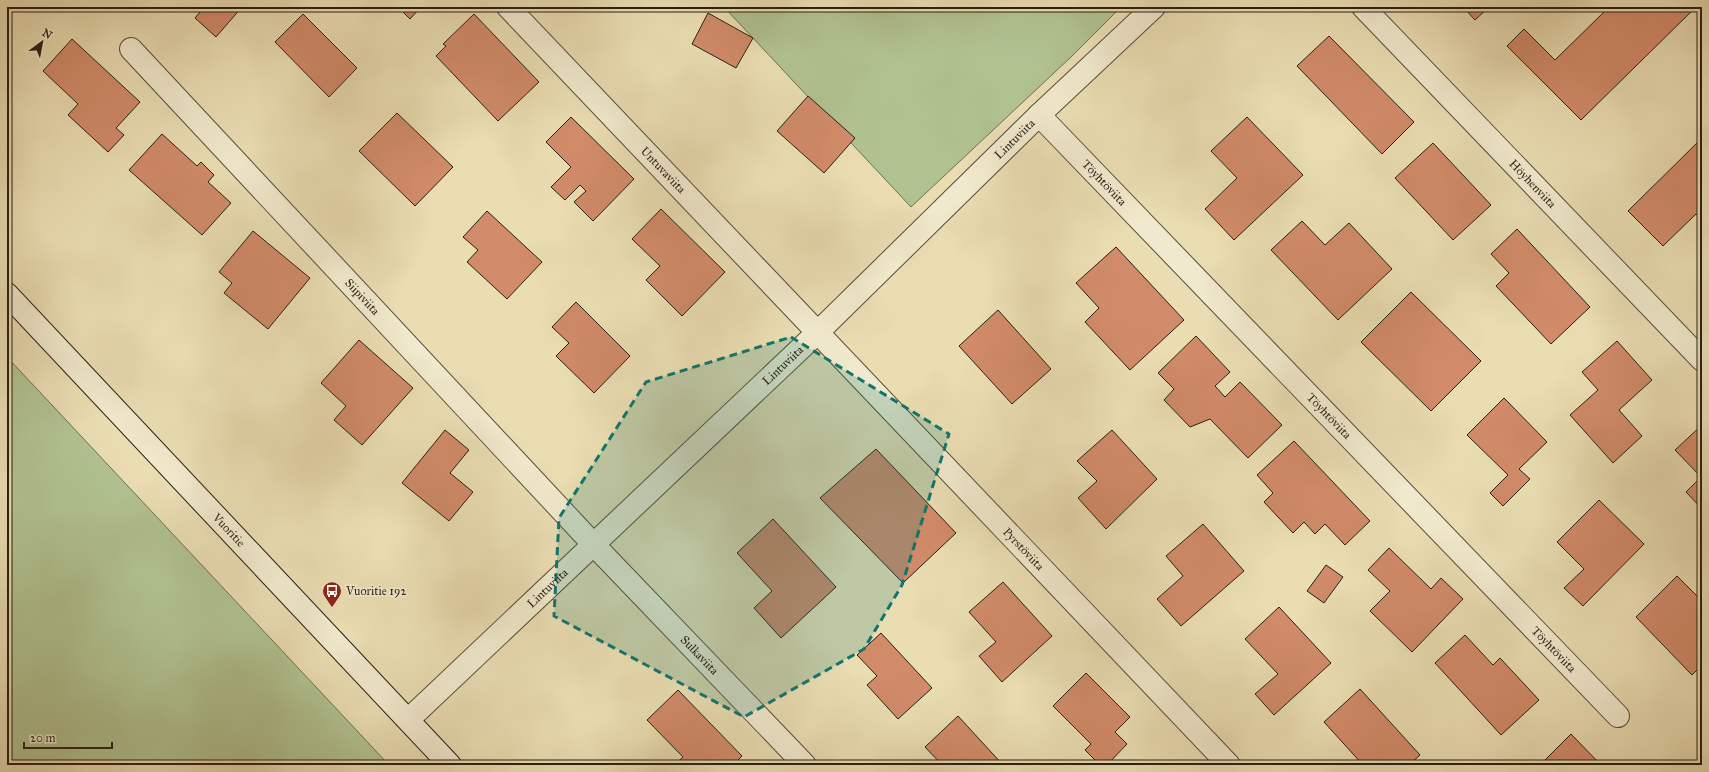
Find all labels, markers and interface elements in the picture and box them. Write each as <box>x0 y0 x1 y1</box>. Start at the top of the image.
north arrow <box>22 22 62 62</box>
text: N <box>40 26 55 42</box>
street label: Lintuviita <box>992 115 1038 162</box>
street label: Untuvaviita <box>638 144 689 197</box>
street label: Töyhtöviita <box>1079 157 1130 209</box>
street label: Höyhenviita <box>1506 157 1560 211</box>
street label: Siipiviita <box>342 276 383 318</box>
street label: Lintuviita <box>759 342 807 388</box>
street label: Töyhtöviita <box>1304 390 1355 443</box>
street label: Vuoritie <box>209 510 248 550</box>
street label: Pyrstöviita <box>1000 525 1048 574</box>
street label: Lintuviita <box>524 565 571 611</box>
bus stop icon: Vuoritie 192 <box>321 580 343 608</box>
place label: Vuoritie 192 <box>345 584 406 598</box>
street label: Töyhtöviita <box>1529 624 1580 676</box>
street label: Sulkaviita <box>678 633 722 678</box>
scale bar <box>24 724 112 750</box>
text: 20 m <box>30 731 56 745</box>

